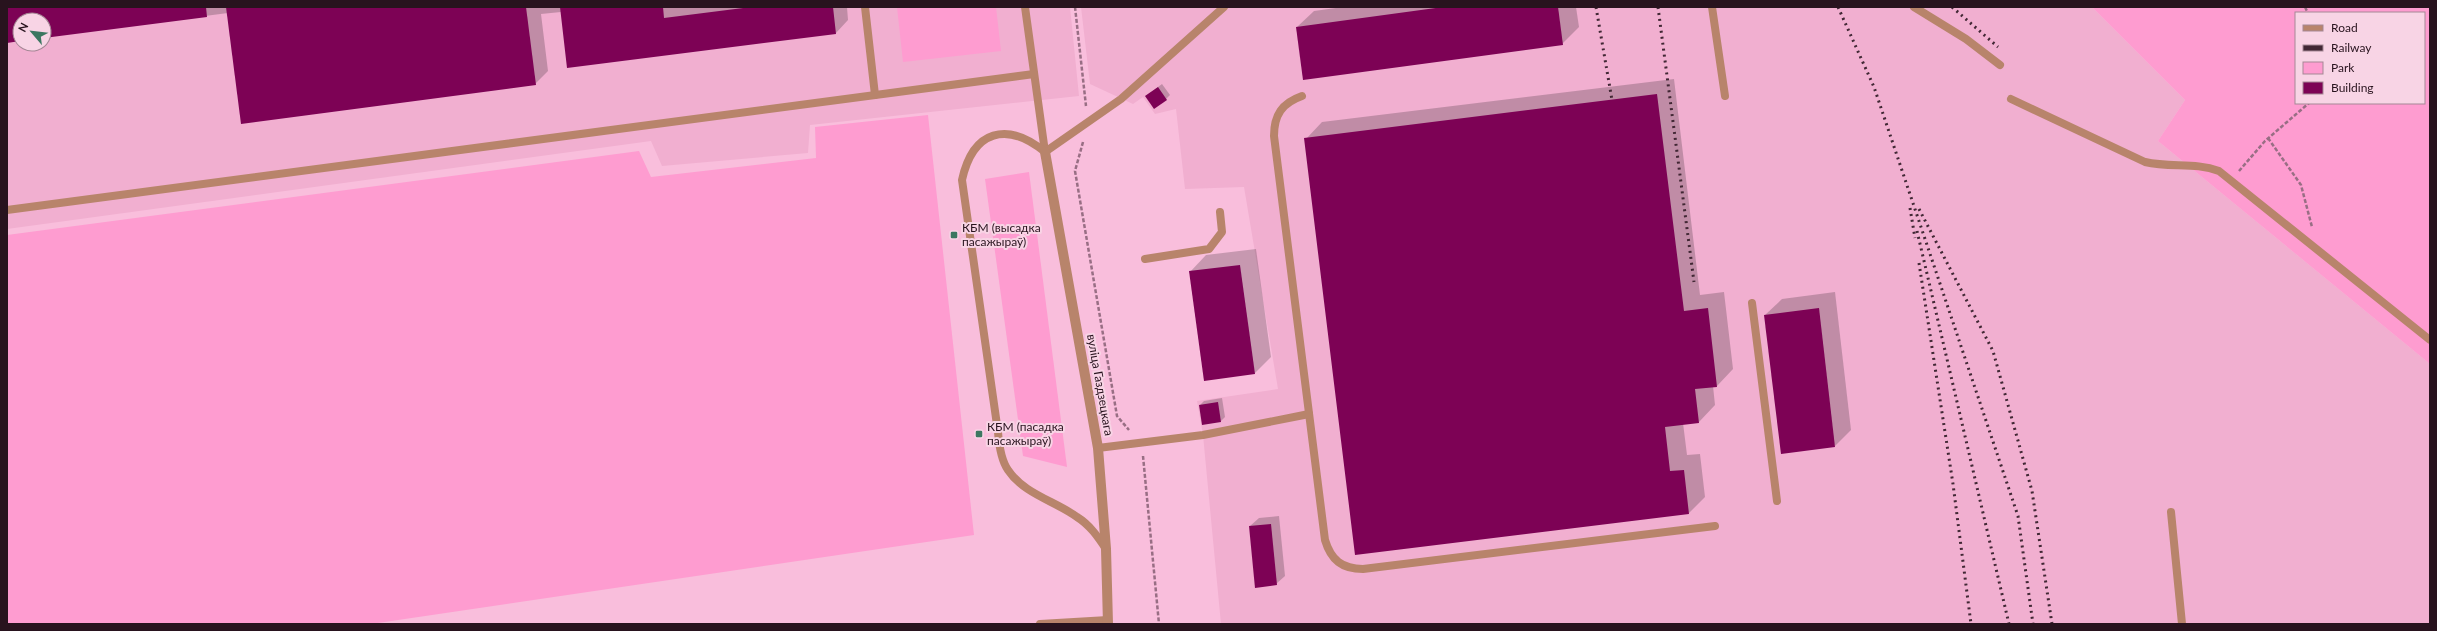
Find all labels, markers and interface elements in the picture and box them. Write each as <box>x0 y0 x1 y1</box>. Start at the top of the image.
north arrow <box>12 12 52 52</box>
legend <box>2295 12 2425 104</box>
text: N <box>15 20 30 34</box>
text: Road <box>2331 20 2358 35</box>
text: Railway <box>2331 40 2372 55</box>
text: Park <box>2331 60 2355 75</box>
text: Building <box>2331 80 2374 95</box>
place label: КБМ (высадка пасажыраў) <box>962 220 1041 249</box>
marker: КБМ (высадка пасажыраў) <box>949 230 959 240</box>
street label: вуліца Газдзецкага <box>1084 333 1117 437</box>
place label: КБМ (пасадка пасажыраў) <box>987 419 1064 448</box>
marker: КБМ (пасадка пасажыраў) <box>974 429 984 439</box>

